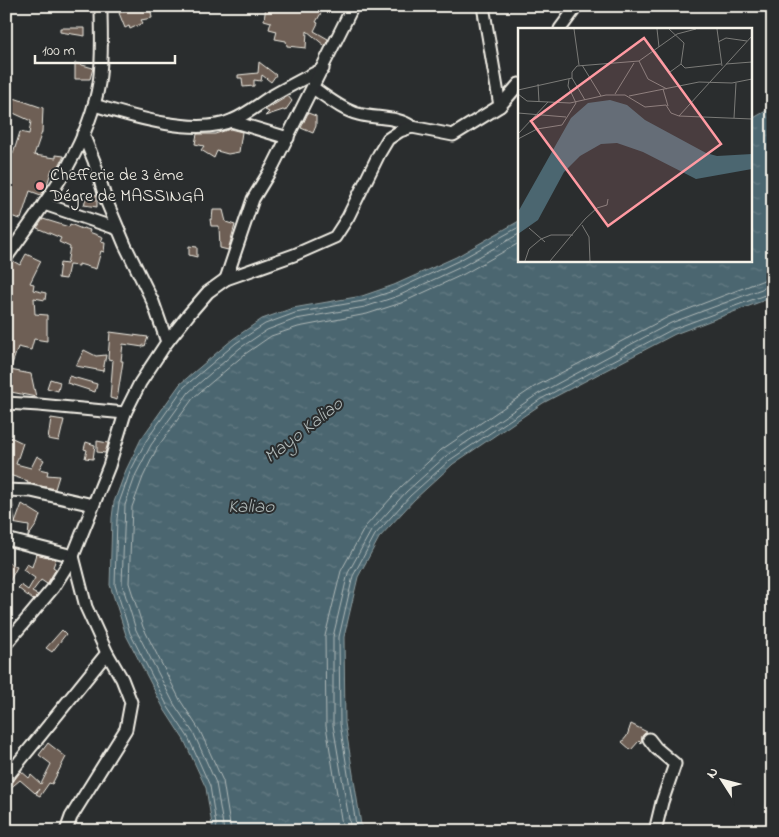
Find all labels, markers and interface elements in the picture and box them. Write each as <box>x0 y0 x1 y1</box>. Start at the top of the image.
inset map <box>518 28 752 261</box>
scale bar <box>35 32 175 64</box>
text: 100 m <box>42 40 75 62</box>
place label: Chefferie de 3 ème Dégre de MASSINGA <box>49 163 204 211</box>
marker: Chefferie de 3 ème Dégre de MASSINGA <box>34 180 46 192</box>
water label: Mayo Kaliao <box>259 391 350 471</box>
water label: Kaliao <box>228 494 275 521</box>
north arrow <box>696 754 746 804</box>
text: N <box>701 763 724 783</box>

